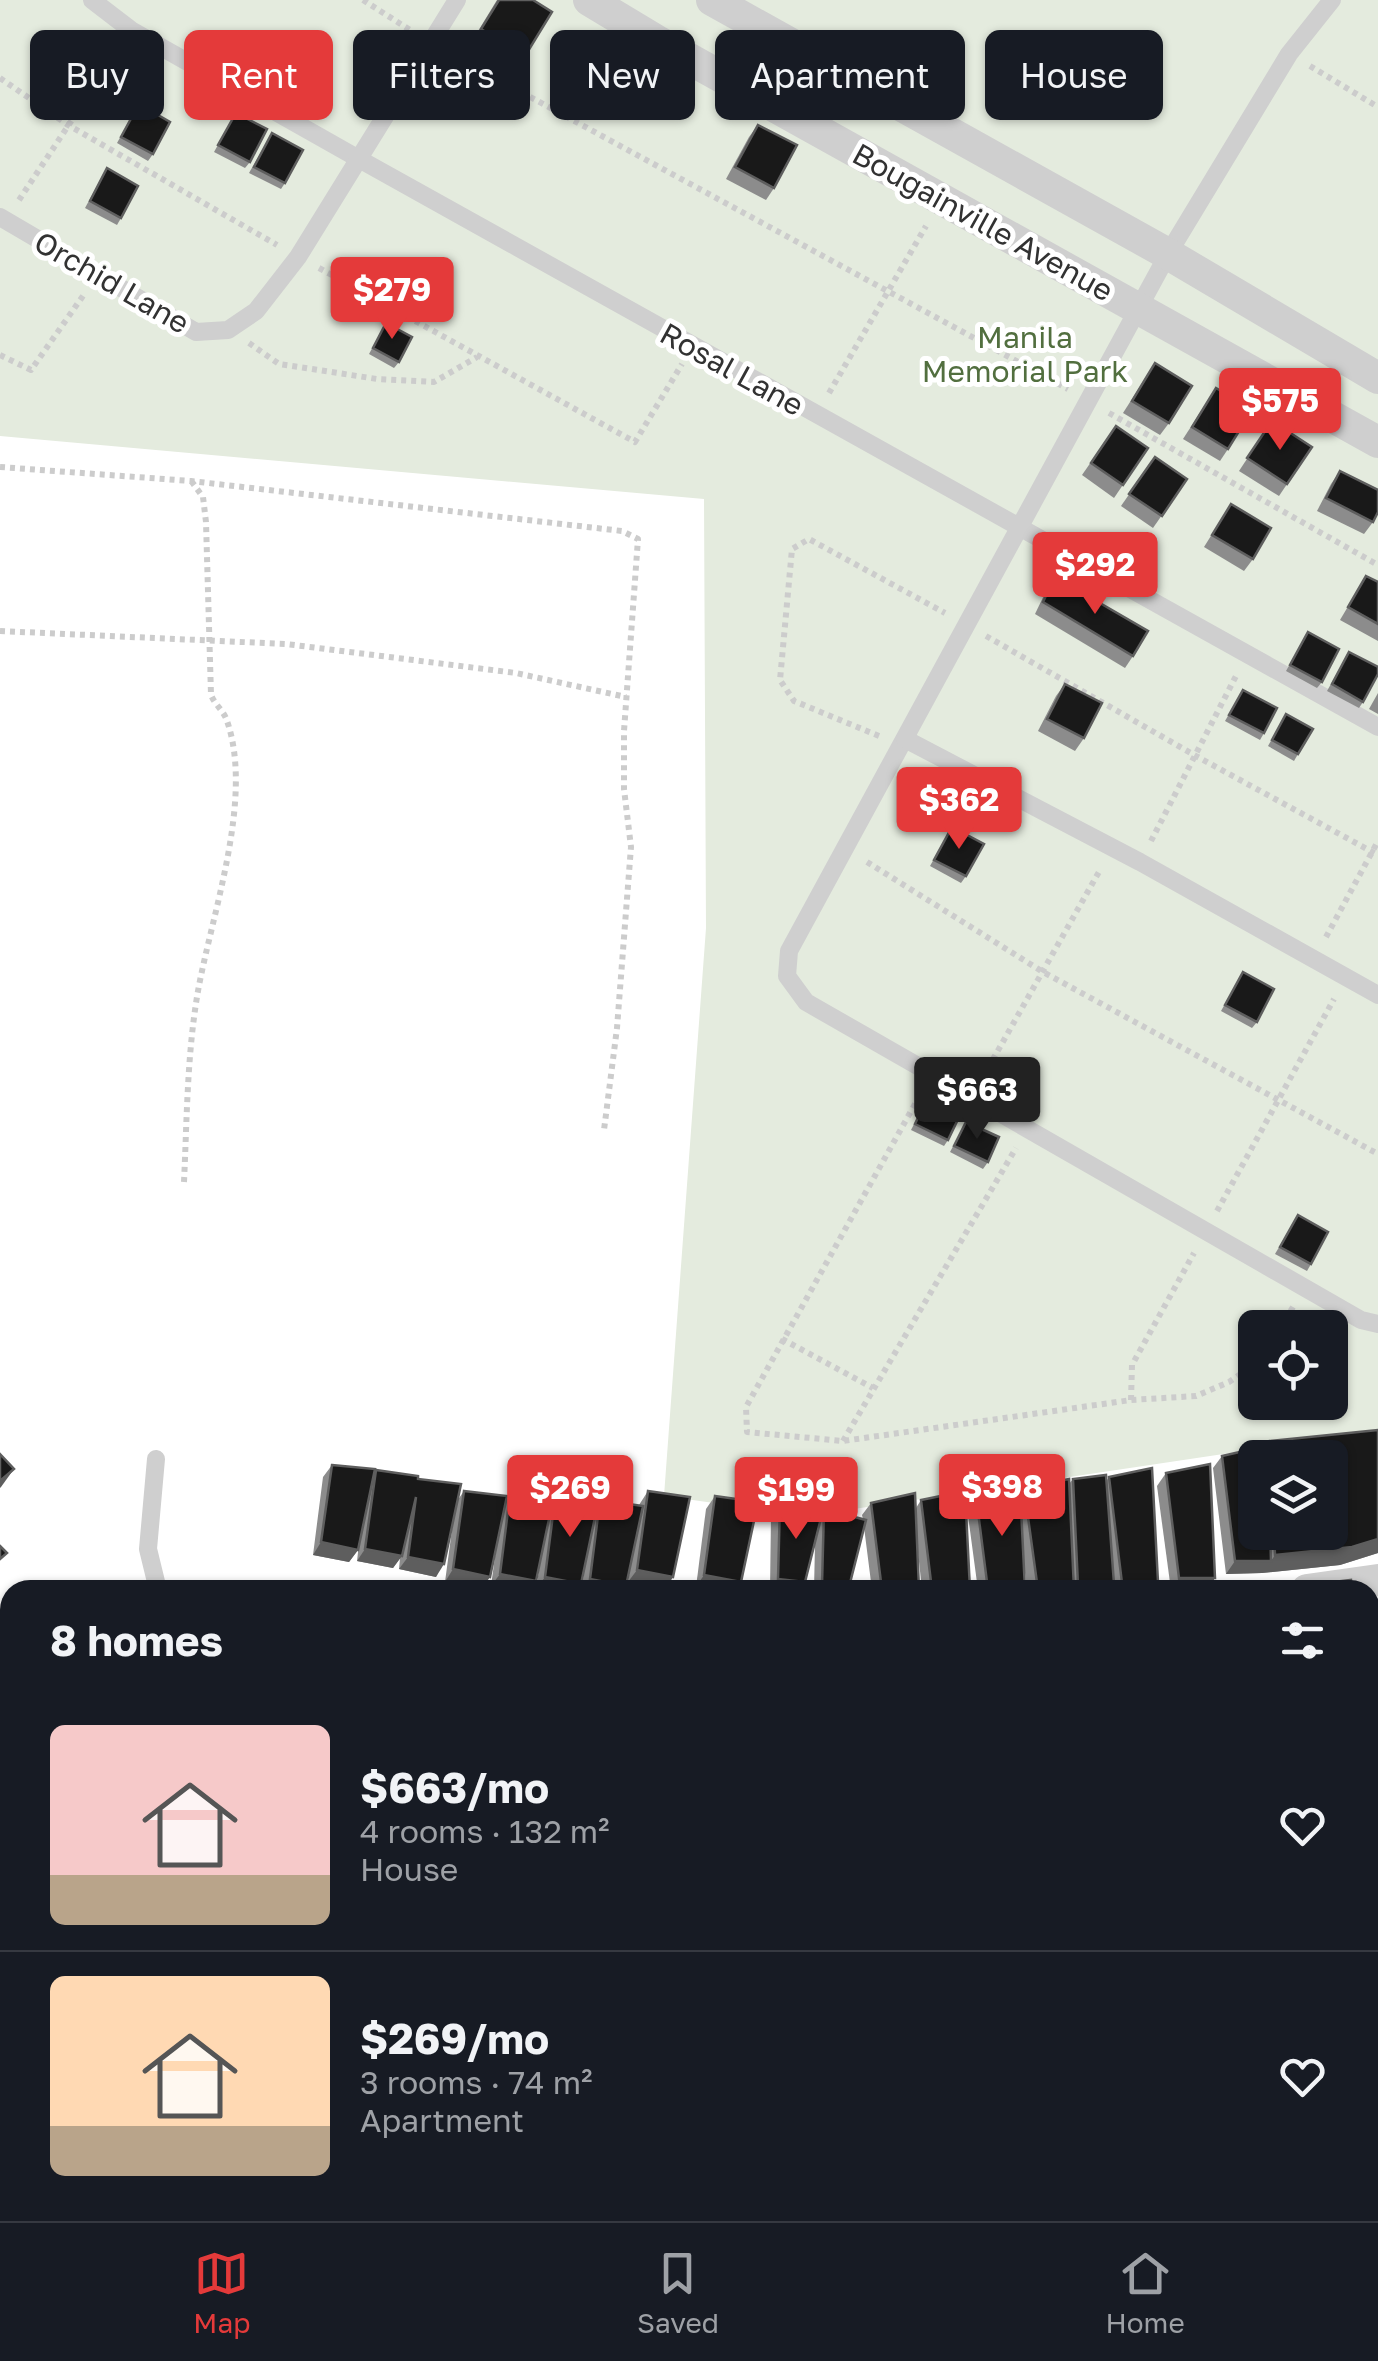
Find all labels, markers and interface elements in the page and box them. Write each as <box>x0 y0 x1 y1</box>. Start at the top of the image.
chip: Buy <box>30 30 164 120</box>
chip: Rent <box>184 30 333 120</box>
chip: Filters <box>353 30 530 120</box>
chip: New <box>550 30 695 120</box>
chip: Apartment <box>715 30 965 120</box>
chip: House <box>985 30 1163 120</box>
street label: Bougainville Avenue <box>847 135 1119 309</box>
street label: Orchid Lane <box>28 223 196 341</box>
pin: $279 <box>333 257 451 342</box>
text: $279 <box>353 270 431 308</box>
street label: Rosal Lane <box>654 315 810 423</box>
park label: Manila Memorial Park <box>922 319 1128 389</box>
pin: $575 <box>1221 368 1339 453</box>
text: $575 <box>1241 381 1319 419</box>
pin: $292 <box>1036 532 1154 617</box>
text: $292 <box>1055 545 1135 583</box>
pin: $362 <box>900 767 1018 852</box>
text: $362 <box>919 780 999 818</box>
pin: $663 <box>918 1057 1036 1142</box>
text: $663 <box>936 1070 1018 1108</box>
map controls <box>1238 1310 1348 1550</box>
button: locate <box>1238 1310 1348 1420</box>
button: layers <box>1238 1440 1348 1550</box>
pin: $398 <box>943 1454 1061 1539</box>
pin: $269 <box>511 1455 629 1540</box>
pin: $199 <box>737 1457 855 1542</box>
text: $398 <box>961 1467 1043 1505</box>
text: $269 <box>529 1468 611 1506</box>
text: $199 <box>757 1470 835 1508</box>
icon: filters <box>1275 1613 1330 1668</box>
text: 8 homes <box>50 1615 223 1665</box>
text: $663/mo <box>360 1762 549 1812</box>
icon: home <box>130 1765 250 1885</box>
icon: heart <box>1275 1798 1330 1853</box>
text: 4 rooms · 132 m² <box>360 1812 610 1850</box>
text: House <box>360 1850 458 1888</box>
text: $269/mo <box>360 2013 549 2063</box>
icon: home <box>130 2016 250 2136</box>
icon: heart <box>1275 2049 1330 2104</box>
text: 3 rooms · 74 m² <box>360 2063 592 2101</box>
text: Apartment <box>360 2101 524 2139</box>
tab: Map <box>193 2246 250 2339</box>
tab: Saved <box>637 2246 719 2339</box>
tab: Home <box>1106 2246 1185 2339</box>

